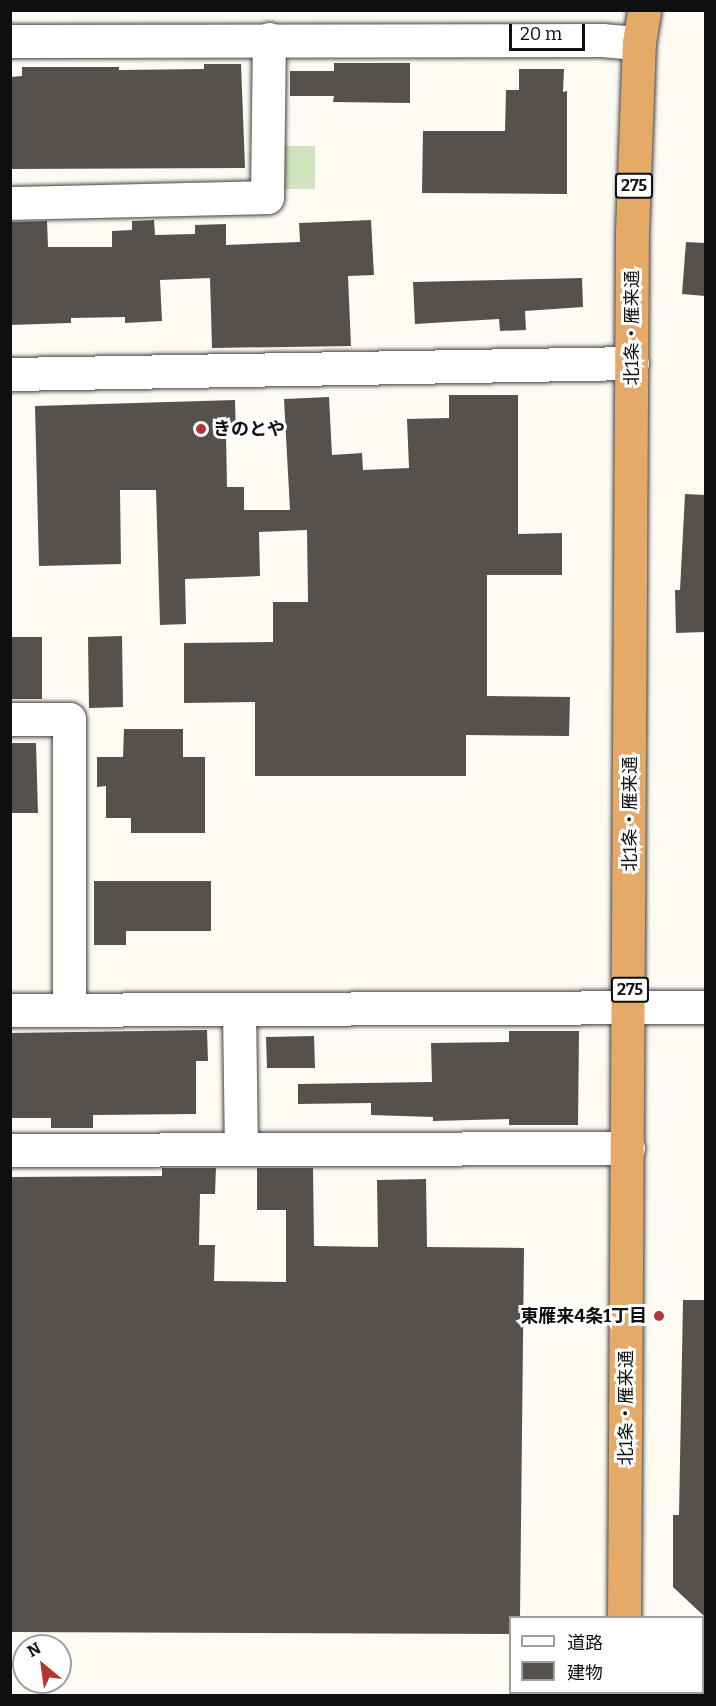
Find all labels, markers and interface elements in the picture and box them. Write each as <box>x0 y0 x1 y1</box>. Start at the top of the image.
scale bar <box>512 12 588 50</box>
text: 20 m <box>520 23 562 45</box>
road number: 275 <box>614 173 654 199</box>
street label: 北1条・雁来通 <box>621 270 643 386</box>
place label: きのとや <box>213 418 285 440</box>
marker: きのとや <box>194 422 208 436</box>
street label: 北1条・雁来通 <box>619 756 641 872</box>
road number: 275 <box>610 977 650 1003</box>
place label: 東雁来4条1丁目 <box>520 1305 647 1327</box>
marker: 東雁来4条1丁目 <box>652 1309 666 1323</box>
street label: 北1条・雁来通 <box>615 1350 637 1466</box>
legend <box>509 1616 704 1694</box>
text: 道路 <box>567 1632 603 1654</box>
north arrow <box>12 1634 72 1694</box>
text: N <box>24 1638 44 1661</box>
text: 建物 <box>567 1662 603 1684</box>

